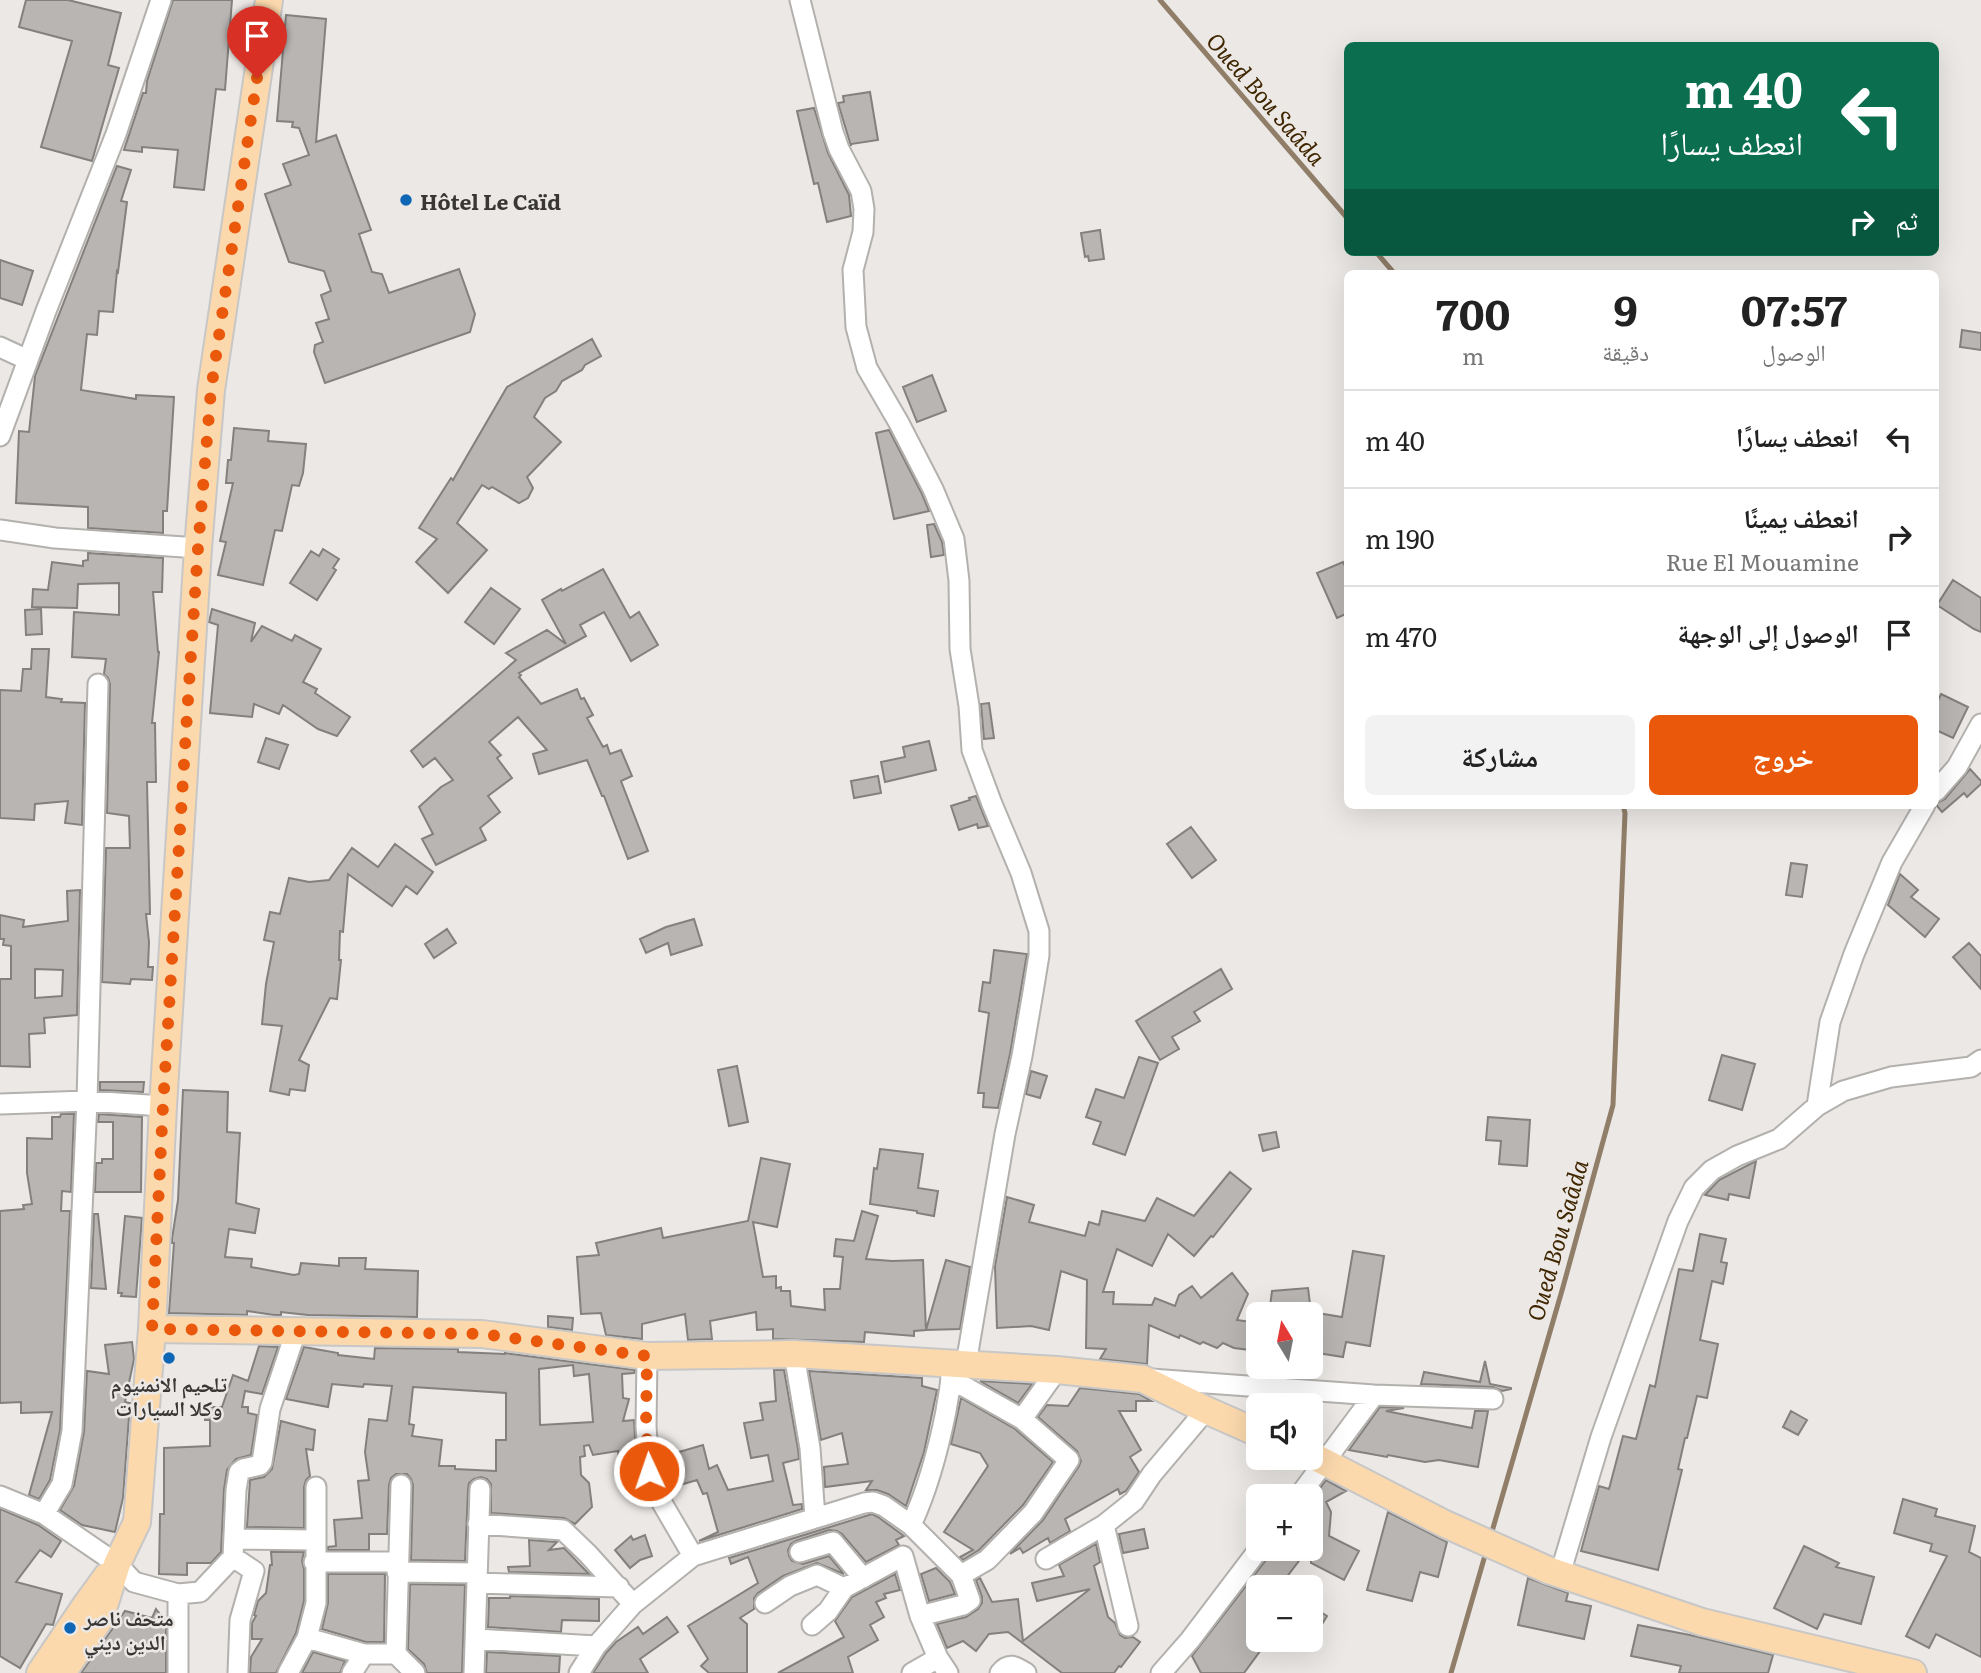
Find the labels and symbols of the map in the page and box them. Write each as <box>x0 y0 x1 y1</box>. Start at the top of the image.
pin <box>227 6 287 78</box>
water label: Oued Bou Saâda <box>1200 24 1334 172</box>
place label: Hôtel Le Caïd <box>420 185 561 216</box>
marker: Hôtel Le Caïd <box>398 192 414 208</box>
water label: Oued Bou Saâda <box>1517 1155 1595 1325</box>
north arrow <box>1246 1302 1323 1379</box>
marker: تلحيم الانمنيوم وكلا السيارات <box>161 1350 177 1366</box>
place label: تلحيم الانمنيوم وكلا السيارات <box>111 1367 227 1422</box>
position arrow <box>612 1434 686 1508</box>
place label: متحف ناصر الدين ديني <box>83 1601 174 1659</box>
marker: متحف ناصر الدين ديني <box>62 1620 78 1636</box>

